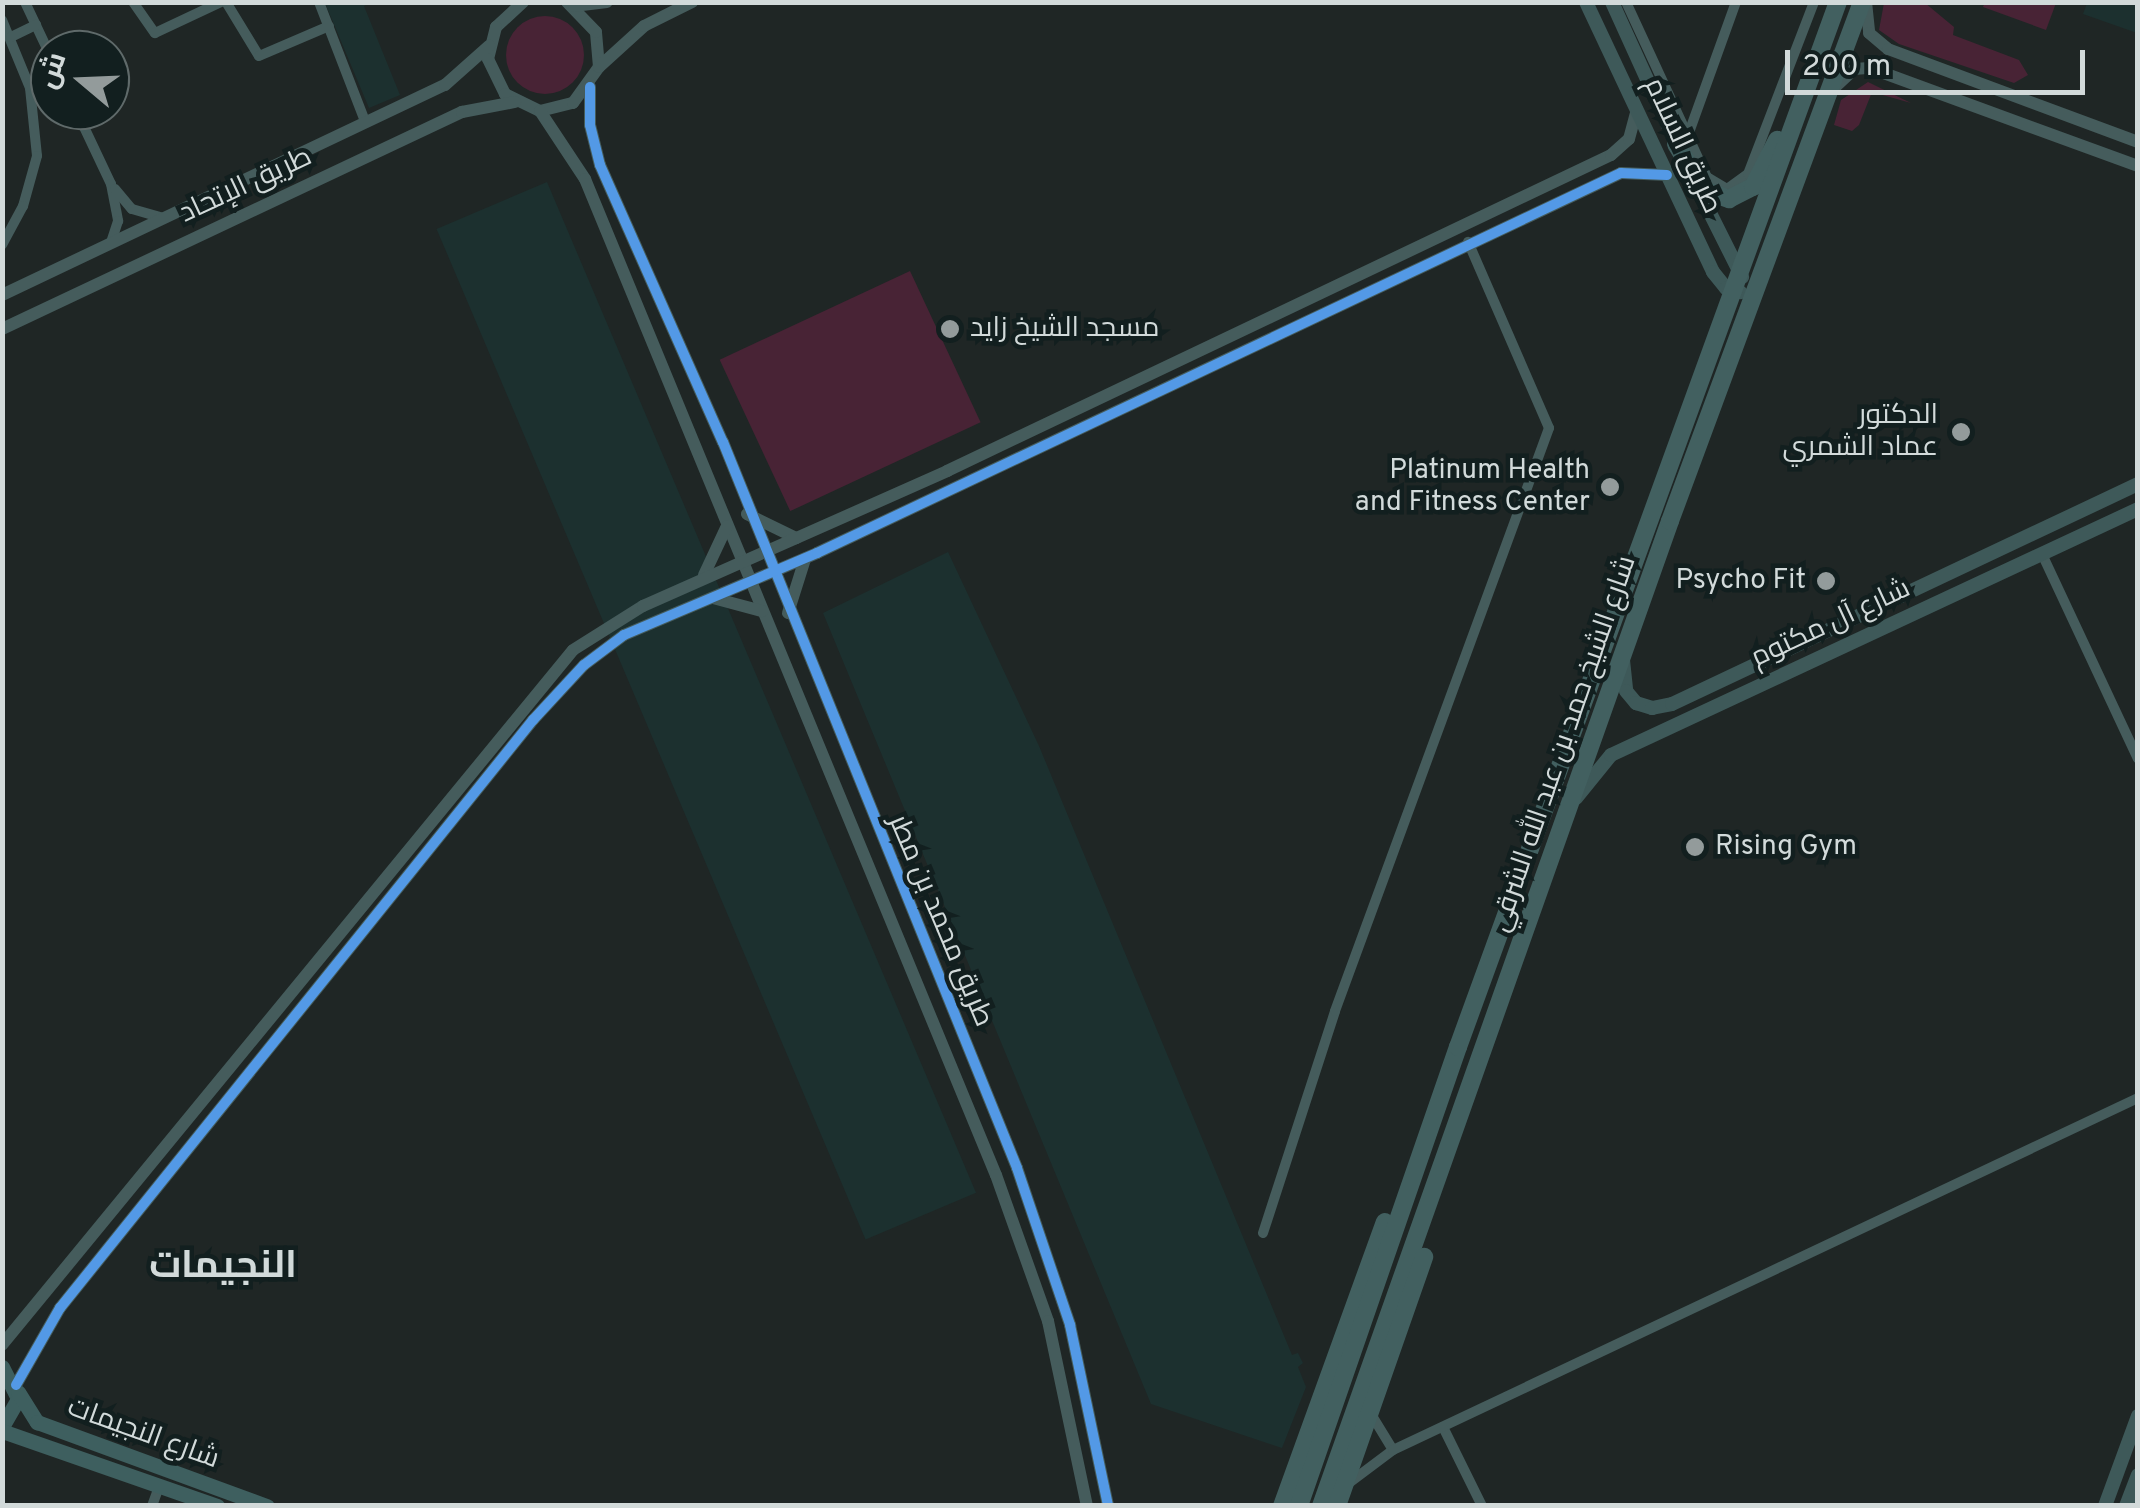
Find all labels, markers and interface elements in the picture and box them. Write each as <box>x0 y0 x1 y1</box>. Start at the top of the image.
north arrow <box>30 30 130 130</box>
scale bar <box>1790 30 2090 92</box>
text: ش <box>31 48 76 94</box>
text: 200 m <box>1802 49 1891 86</box>
street label: طريق السلام <box>1636 73 1728 219</box>
street label: طريق اﻹتحاد <box>174 141 318 231</box>
place label: مسجد الشيخ زايد <box>970 312 1160 346</box>
marker: مسجد الشيخ زايد <box>939 318 961 340</box>
place label: الدكتور عماد الشمري <box>1782 399 1938 465</box>
marker: الدكتور عماد الشمري <box>1948 419 1974 445</box>
place label: Platinum Health and Fitness Center <box>1355 454 1590 520</box>
marker: Platinum Health and Fitness Center <box>1599 476 1621 498</box>
street label: شارع الشيخ حمد بن عبد الله الشرقي <box>1484 552 1644 936</box>
place label: Psycho Fit <box>1675 564 1806 598</box>
marker: Psycho Fit <box>1815 570 1837 592</box>
street label: شارع آل مكتوم <box>1746 572 1916 676</box>
street label: طريق محمد بن مطر <box>880 810 1000 1032</box>
place label: Rising Gym <box>1715 830 1857 864</box>
marker: Rising Gym <box>1684 836 1706 858</box>
district label: النجيمات <box>149 1245 297 1291</box>
street label: شارع النجيمات <box>63 1391 223 1477</box>

